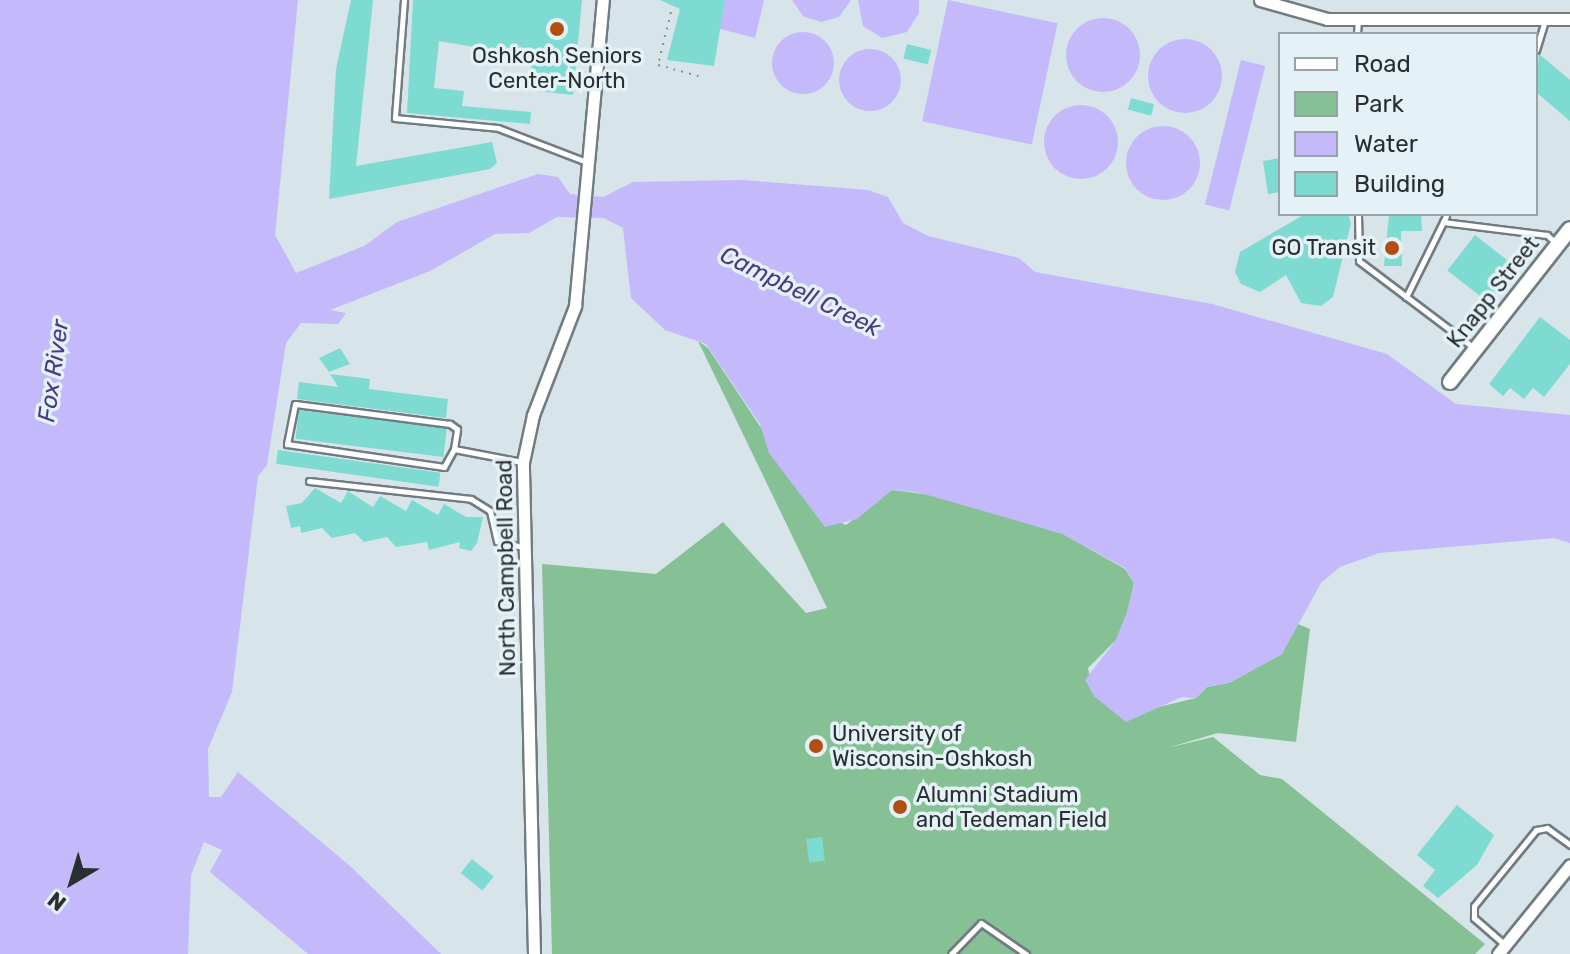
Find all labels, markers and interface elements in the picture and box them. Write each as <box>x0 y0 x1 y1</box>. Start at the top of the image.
marker: Oshkosh Seniors Center-North <box>548 20 566 38</box>
legend <box>1278 32 1538 216</box>
place label: Oshkosh Seniors Center-North <box>472 42 642 94</box>
text: Road <box>1354 50 1411 78</box>
text: Park <box>1354 90 1404 118</box>
text: Water <box>1354 130 1418 158</box>
text: Building <box>1354 170 1445 198</box>
street label: Knapp Street <box>1441 231 1545 353</box>
place label: GO Transit <box>1271 235 1376 261</box>
marker: GO Transit <box>1383 239 1401 257</box>
water label: Campbell Creek <box>715 241 885 343</box>
water label: Fox River <box>33 318 75 424</box>
street label: North Campbell Road <box>491 459 521 677</box>
place label: University of Wisconsin-Oshkosh <box>832 720 1032 772</box>
marker: University of Wisconsin-Oshkosh <box>807 737 825 755</box>
place label: Alumni Stadium and Tedeman Field <box>916 781 1108 832</box>
marker: Alumni Stadium and Tedeman Field <box>891 798 909 816</box>
north arrow <box>32 842 112 922</box>
text: N <box>42 886 71 917</box>

